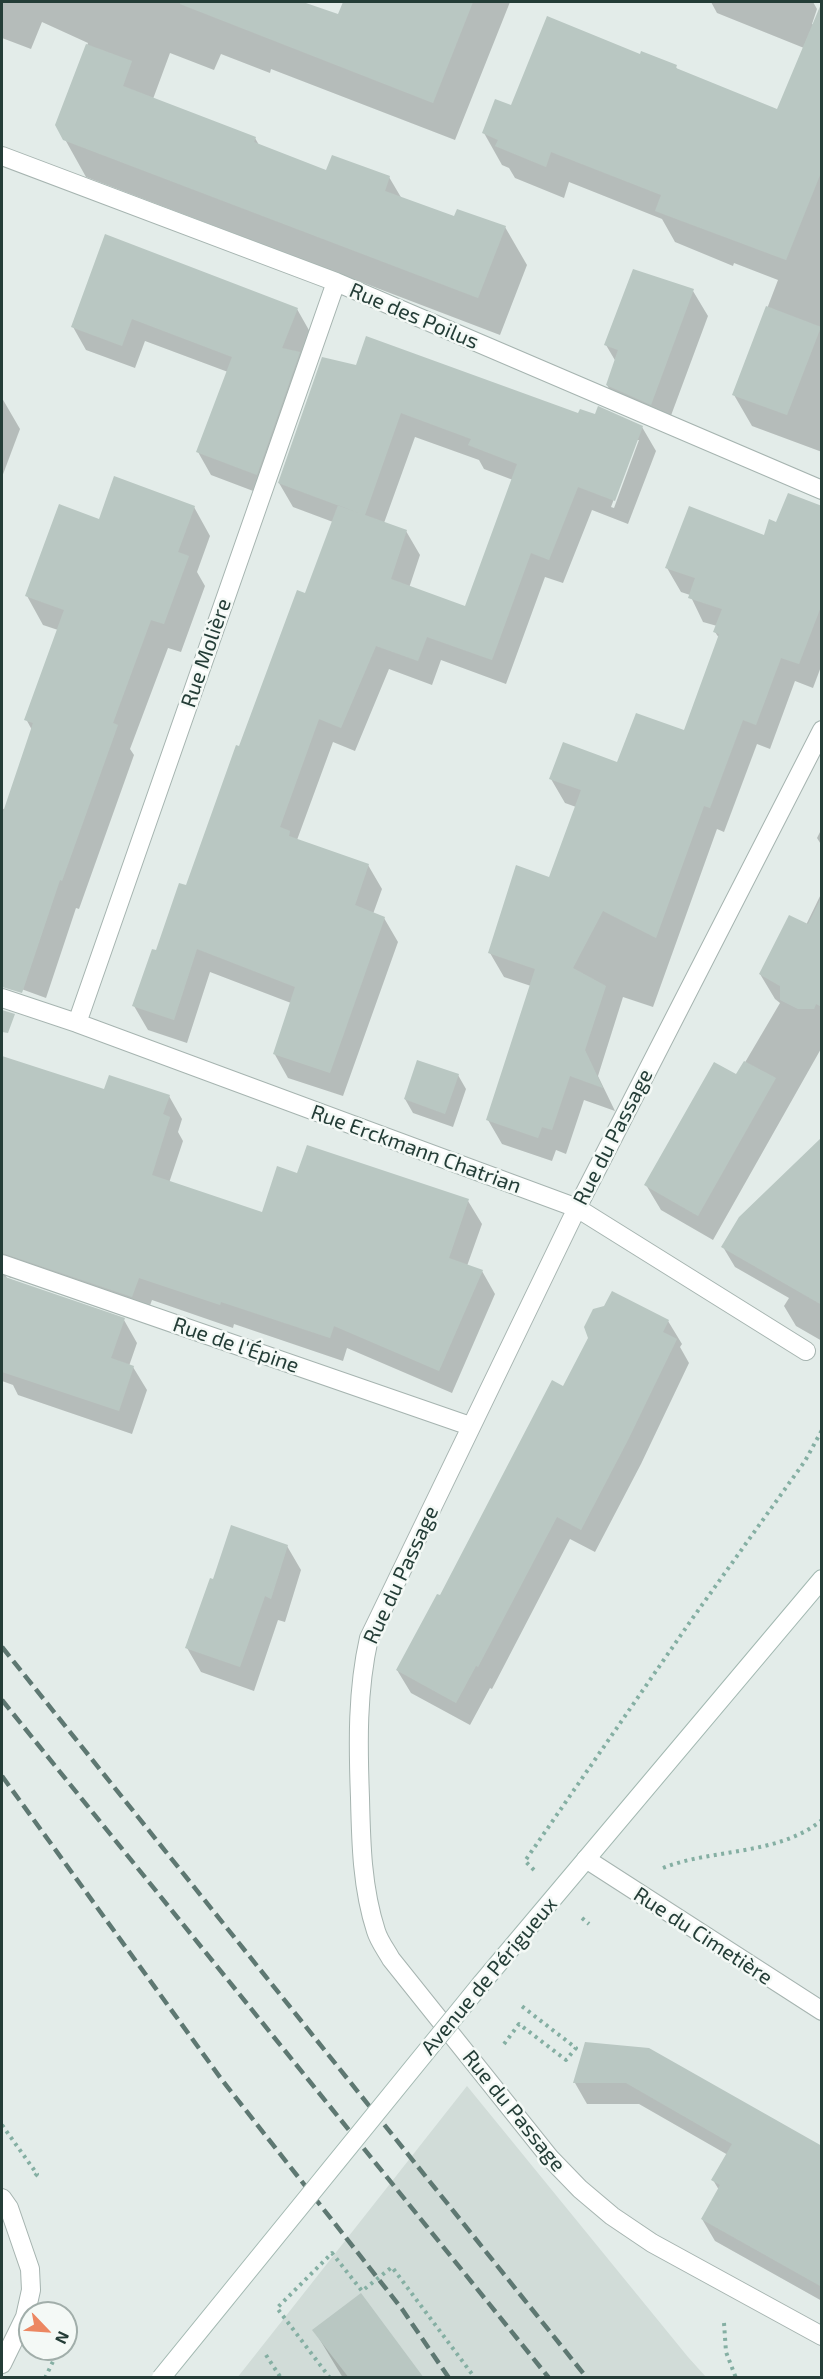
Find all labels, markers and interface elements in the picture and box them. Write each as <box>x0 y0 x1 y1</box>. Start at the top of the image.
street label: Rue des Poilus <box>346 277 482 355</box>
street label: Rue Molière <box>176 595 236 711</box>
street label: Rue du Passage <box>568 1065 658 1209</box>
street label: Rue Erckmann Chatrian <box>307 1099 525 1199</box>
street label: Rue de l'Épine <box>170 1312 302 1378</box>
street label: Rue du Passage <box>358 1502 444 1648</box>
street label: Rue du Cimetière <box>629 1882 777 1990</box>
street label: Avenue de Périgueux <box>416 1892 562 2060</box>
street label: Rue du Passage <box>457 2045 571 2177</box>
north arrow <box>18 2301 78 2361</box>
text: N <box>52 2329 74 2347</box>

